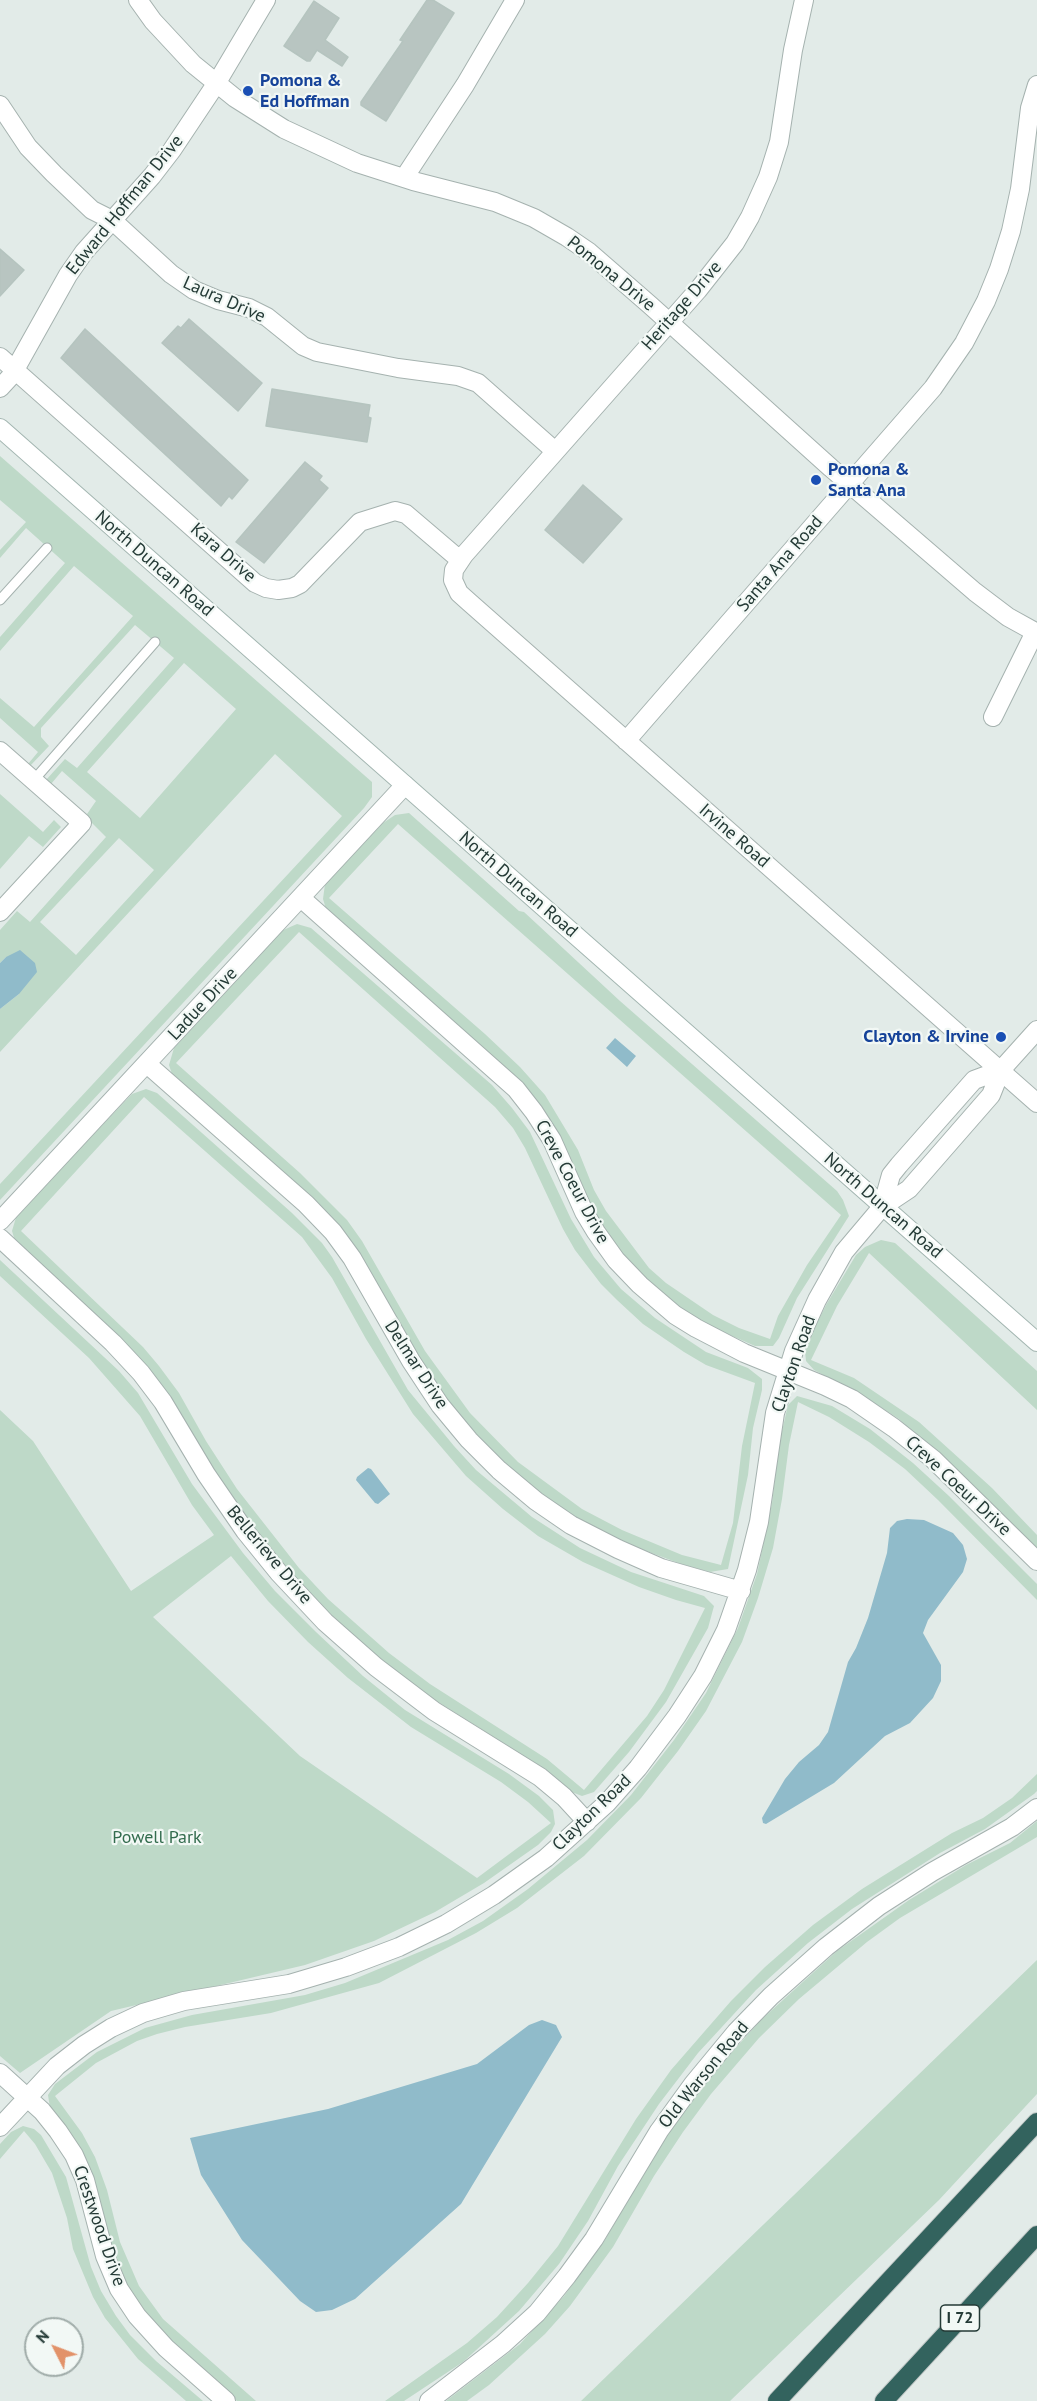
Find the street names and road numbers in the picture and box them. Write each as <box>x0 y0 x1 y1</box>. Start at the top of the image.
street label: Edward Hoffman Drive <box>62 131 188 279</box>
street label: Pomona Drive <box>563 232 659 316</box>
street label: Heritage Drive <box>637 257 727 355</box>
street label: Laura Drive <box>180 272 268 328</box>
street label: North Duncan Road <box>90 507 218 621</box>
street label: Santa Ana Road <box>732 511 828 617</box>
street label: Kara Drive <box>186 519 260 587</box>
street label: Irvine Road <box>694 799 774 873</box>
street label: North Duncan Road <box>454 828 582 942</box>
street label: Ladue Drive <box>164 963 242 1045</box>
street label: Creve Coeur Drive <box>530 1117 614 1247</box>
street label: North Duncan Road <box>819 1149 947 1263</box>
street label: Clayton Road <box>767 1313 821 1415</box>
street label: Delmar Drive <box>379 1317 453 1413</box>
street label: Creve Coeur Drive <box>901 1431 1015 1541</box>
street label: Bellerieve Drive <box>222 1501 316 1609</box>
street label: Clayton Road <box>548 1770 636 1856</box>
street label: Old Warson Road <box>654 2017 754 2133</box>
street label: Crestwood Drive <box>68 2163 130 2289</box>
road number: I 72 <box>940 2305 980 2331</box>

